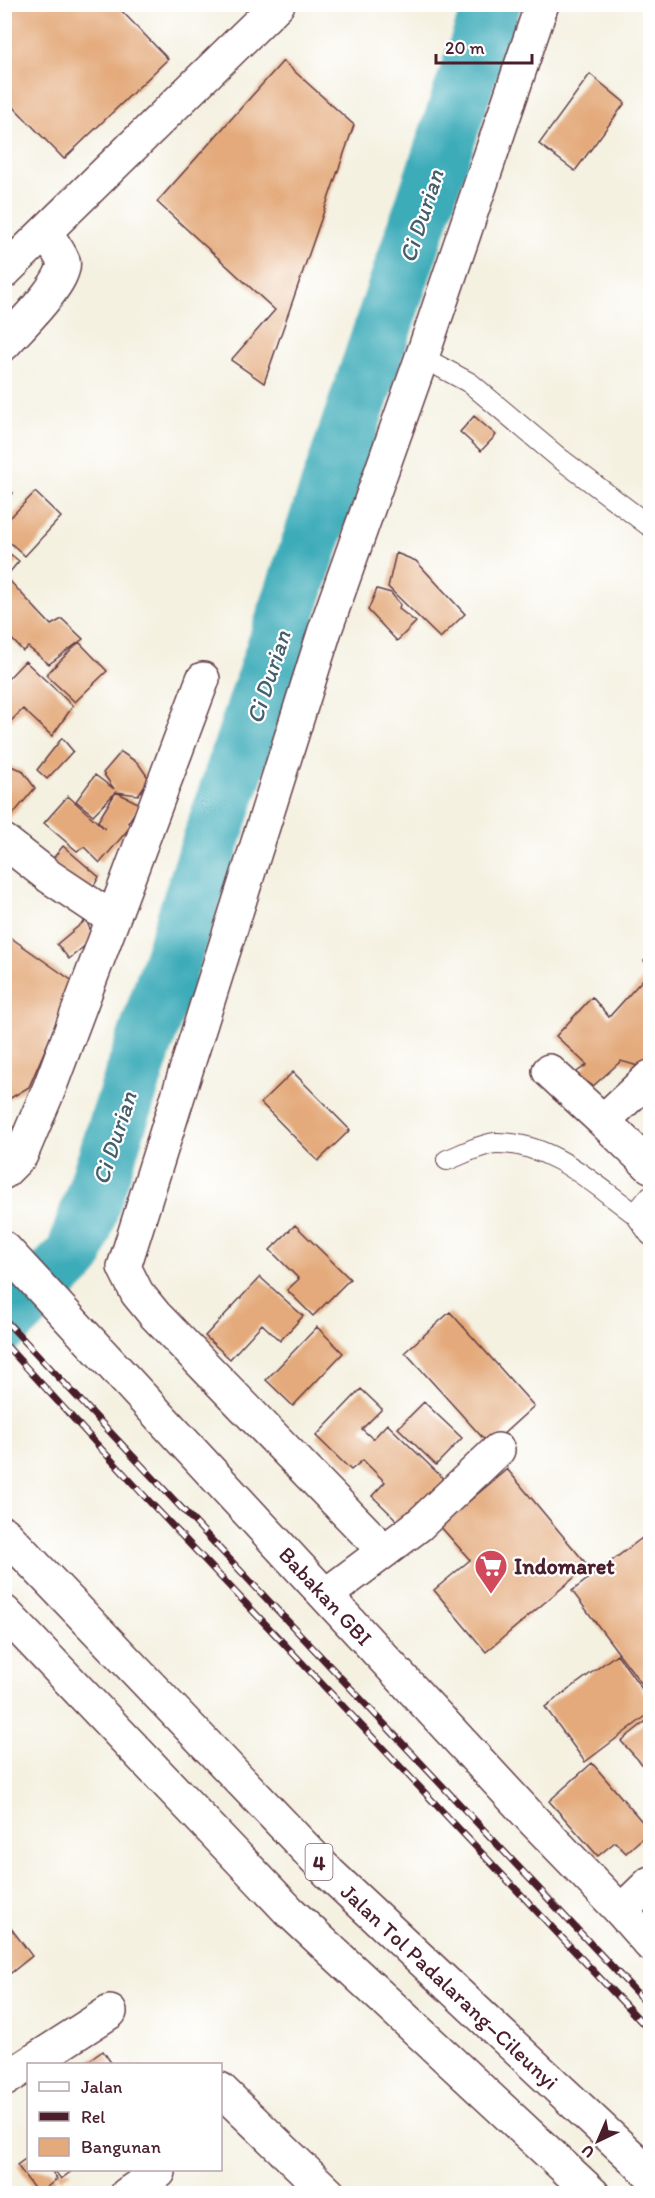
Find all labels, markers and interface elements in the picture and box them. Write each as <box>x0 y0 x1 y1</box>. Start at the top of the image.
scale bar <box>436 27 532 65</box>
text: 20 m <box>445 37 485 59</box>
water label: Ci Durian <box>392 166 450 266</box>
water label: Ci Durian <box>239 627 297 727</box>
water label: Ci Durian <box>85 1088 143 1188</box>
street label: Babakan GBI <box>273 1541 378 1651</box>
supermarket icon: Indomaret <box>473 1548 509 1595</box>
place label: Indomaret <box>514 1553 615 1580</box>
road number: 4 <box>306 1844 332 1880</box>
street label: Jalan Tol Padalarang–Cileunyi <box>335 1878 564 2095</box>
legend <box>27 2063 222 2171</box>
text: Jalan <box>81 2076 123 2098</box>
text: Rel <box>81 2106 105 2128</box>
north arrow <box>568 2111 628 2171</box>
text: Bangunan <box>81 2136 161 2158</box>
text: U <box>578 2141 598 2162</box>

